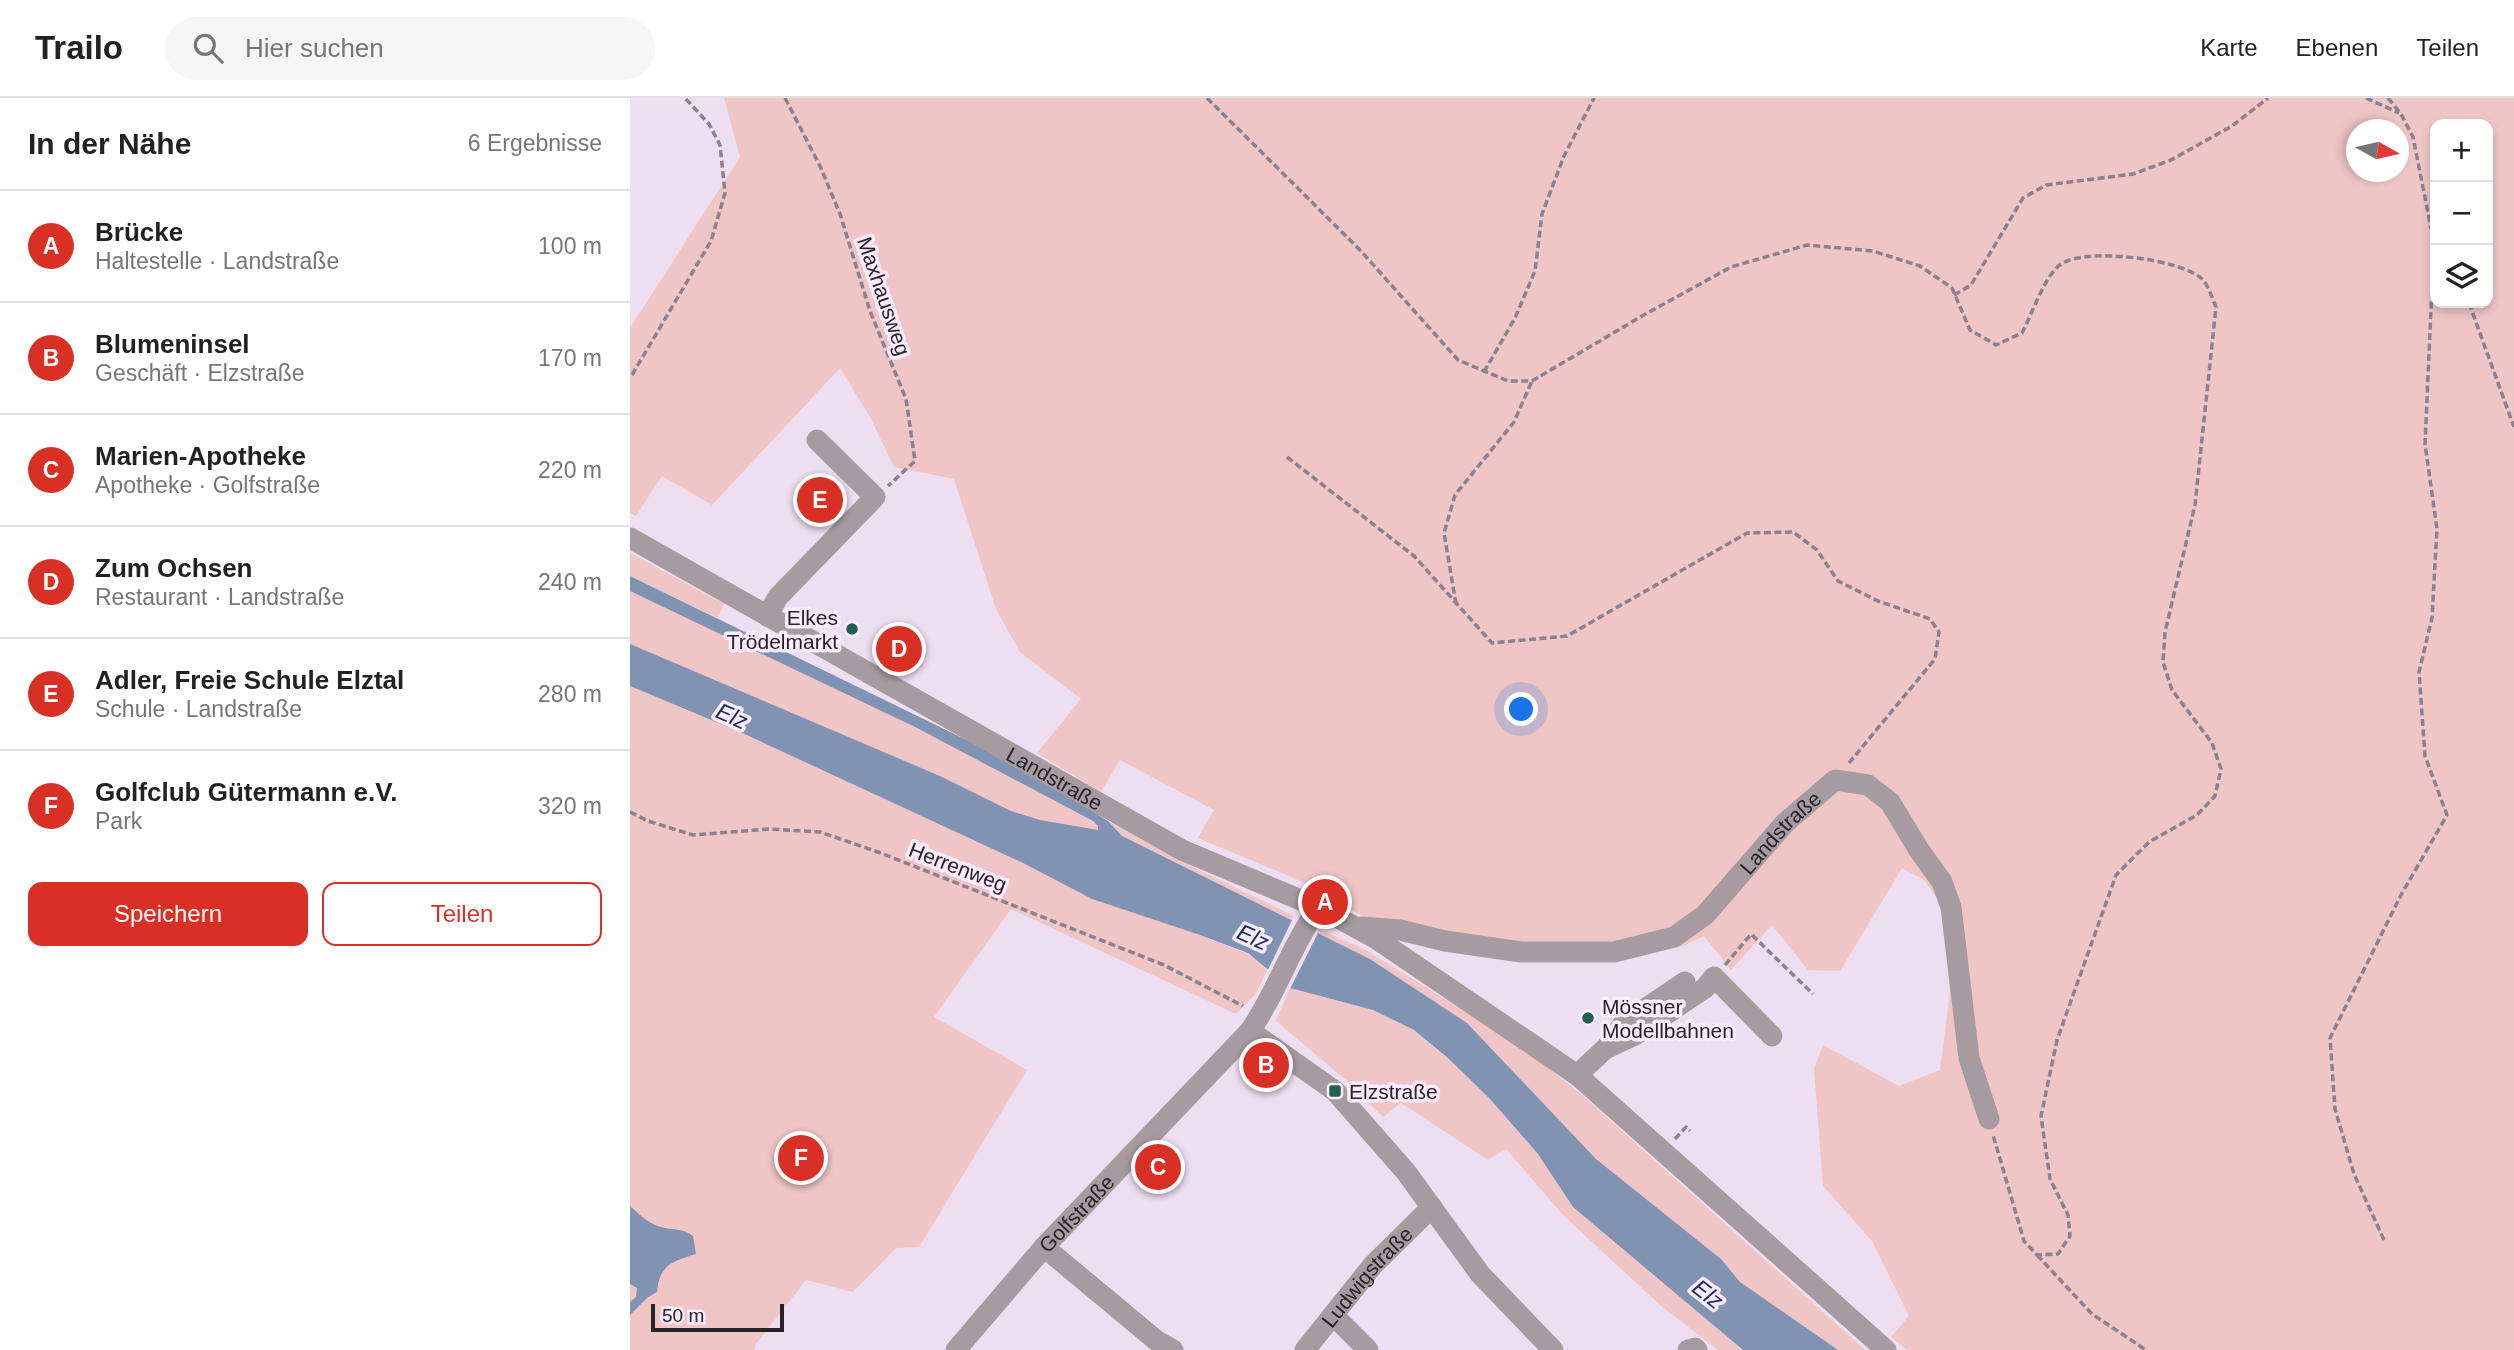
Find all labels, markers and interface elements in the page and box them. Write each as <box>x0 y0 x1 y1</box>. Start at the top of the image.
search box <box>165 17 655 80</box>
text: Trailo <box>35 29 123 66</box>
icon: search <box>189 29 227 67</box>
text: Hier suchen <box>245 33 384 63</box>
text: Karte <box>2200 34 2258 61</box>
text: Ebenen <box>2296 34 2378 61</box>
text: Teilen <box>2416 34 2479 61</box>
north arrow <box>2346 119 2409 182</box>
map controls <box>2430 119 2493 308</box>
button: + <box>2430 119 2493 182</box>
text: In der Nähe <box>28 127 191 160</box>
text: 6 Ergebnisse <box>468 130 602 156</box>
button: − <box>2430 182 2493 245</box>
text: Brücke <box>95 217 183 247</box>
text: A <box>43 233 59 259</box>
text: 100 m <box>538 233 602 259</box>
street label: Maxhausweg <box>853 234 915 358</box>
button: layers <box>2430 245 2493 308</box>
text: Haltestelle · Landstraße <box>95 248 339 274</box>
text: Blumeninsel <box>95 329 250 359</box>
text: B <box>43 345 59 371</box>
text: 170 m <box>538 345 602 371</box>
text: Geschäft · Elzstraße <box>95 360 305 386</box>
text: Marien-Apotheke <box>95 441 306 471</box>
text: C <box>43 457 59 483</box>
text: 220 m <box>538 457 602 483</box>
text: Apotheke · Golfstraße <box>95 472 320 498</box>
pin: E <box>797 474 843 526</box>
text: Zum Ochsen <box>95 553 252 583</box>
text: D <box>43 569 59 595</box>
text: 240 m <box>538 569 602 595</box>
text: Restaurant · Landstraße <box>95 584 344 610</box>
place label: Elkes Trödelmarkt <box>727 606 838 653</box>
marker: Elkes Trödelmarkt <box>844 621 860 637</box>
pin: D <box>876 623 922 675</box>
text: Adler, Freie Schule Elztal <box>95 665 404 695</box>
text: E <box>43 681 59 707</box>
text: 280 m <box>538 681 602 707</box>
your location <box>1504 692 1538 726</box>
text: Schule · Landstraße <box>95 696 302 722</box>
water label: Elz <box>712 698 752 735</box>
street label: Landstraße <box>1003 742 1107 814</box>
text: Golfclub Gütermann e.V. <box>95 777 397 807</box>
street label: Landstraße <box>1735 786 1825 878</box>
text: F <box>44 793 58 819</box>
text: 320 m <box>538 793 602 819</box>
text: Park <box>95 808 142 834</box>
street label: Herrenweg <box>906 838 1010 896</box>
pin: A <box>1302 876 1348 928</box>
button: Speichern <box>28 882 308 946</box>
button: Teilen <box>322 882 602 946</box>
water label: Elz <box>1233 919 1273 956</box>
place label: Mössner Modellbahnen <box>1602 995 1734 1042</box>
marker: Mössner Modellbahnen <box>1580 1010 1596 1026</box>
pin: B <box>1243 1039 1289 1091</box>
place label: Elzstraße <box>1349 1080 1438 1103</box>
marker: Elzstraße <box>1327 1083 1343 1099</box>
pin: F <box>778 1132 824 1184</box>
pin: C <box>1135 1141 1181 1193</box>
street label: Golfstraße <box>1034 1170 1118 1257</box>
street label: Ludwigstraße <box>1317 1222 1417 1331</box>
water label: Elz <box>1687 1274 1729 1314</box>
scale bar <box>651 1301 784 1333</box>
text: 50 m <box>662 1305 704 1326</box>

